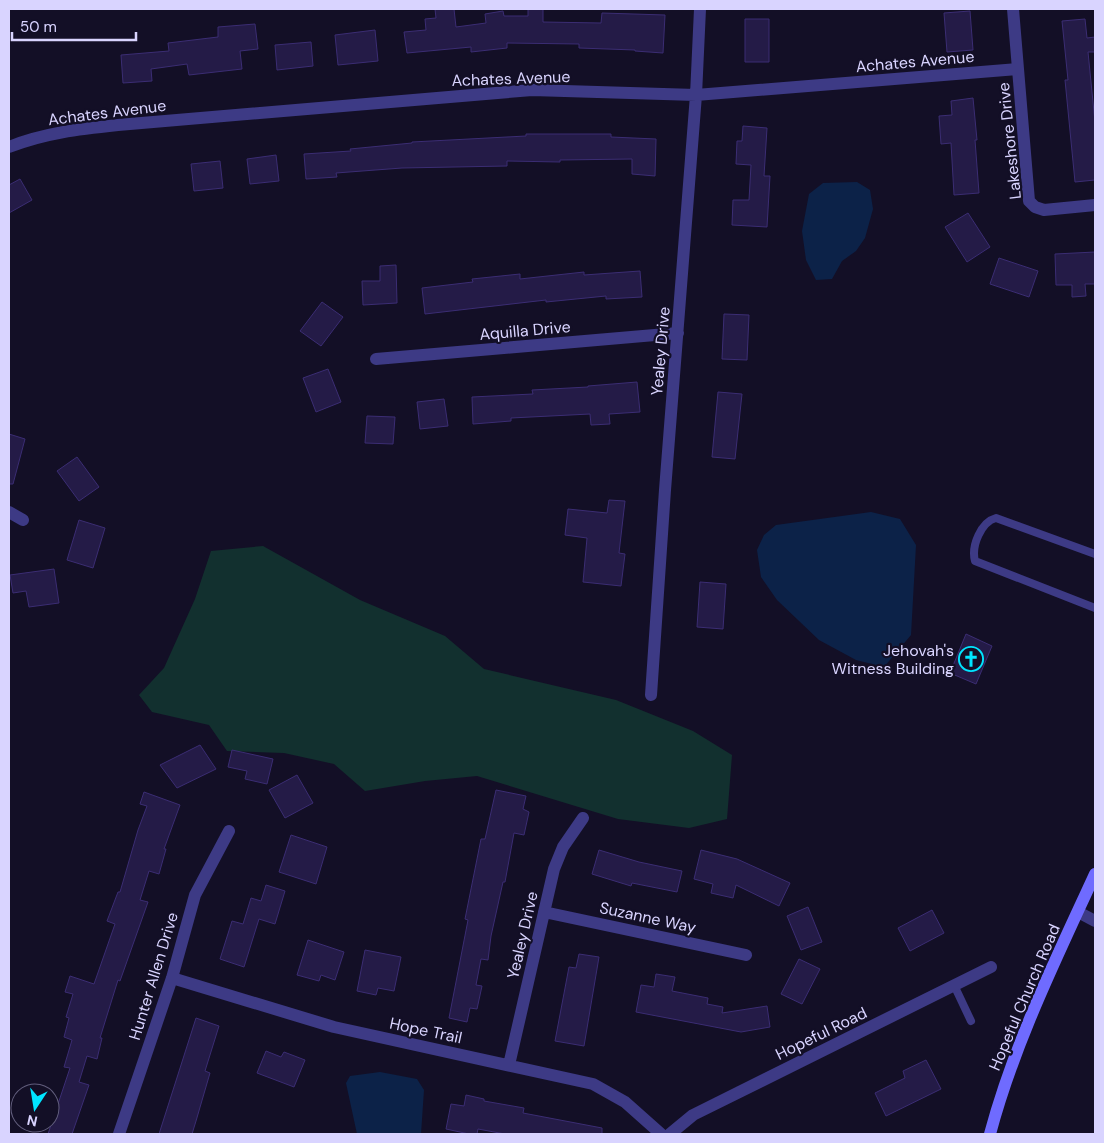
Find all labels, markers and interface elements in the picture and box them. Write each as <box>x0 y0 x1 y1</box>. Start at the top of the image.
scale bar <box>12 10 136 42</box>
text: 50 m <box>20 17 57 37</box>
street label: Achates Avenue <box>855 46 975 77</box>
street label: Achates Avenue <box>451 66 571 91</box>
street label: Lakeshore Drive <box>993 82 1026 200</box>
street label: Achates Avenue <box>47 95 167 130</box>
street label: Yealey Drive <box>646 306 675 396</box>
street label: Aquilla Drive <box>479 316 571 345</box>
place label: Jehovah's Witness Building <box>832 640 954 679</box>
church icon: Jehovah's Witness Building <box>958 646 984 672</box>
street label: Yealey Drive <box>502 889 543 981</box>
street label: Suzanne Way <box>598 897 698 938</box>
street label: Hunter Allen Drive <box>124 910 183 1043</box>
street label: Hopeful Church Road <box>984 921 1065 1074</box>
street label: Hopeful Road <box>772 1002 870 1065</box>
street label: Hope Trail <box>388 1013 464 1048</box>
north arrow <box>10 1083 60 1133</box>
text: N <box>25 1111 39 1131</box>

